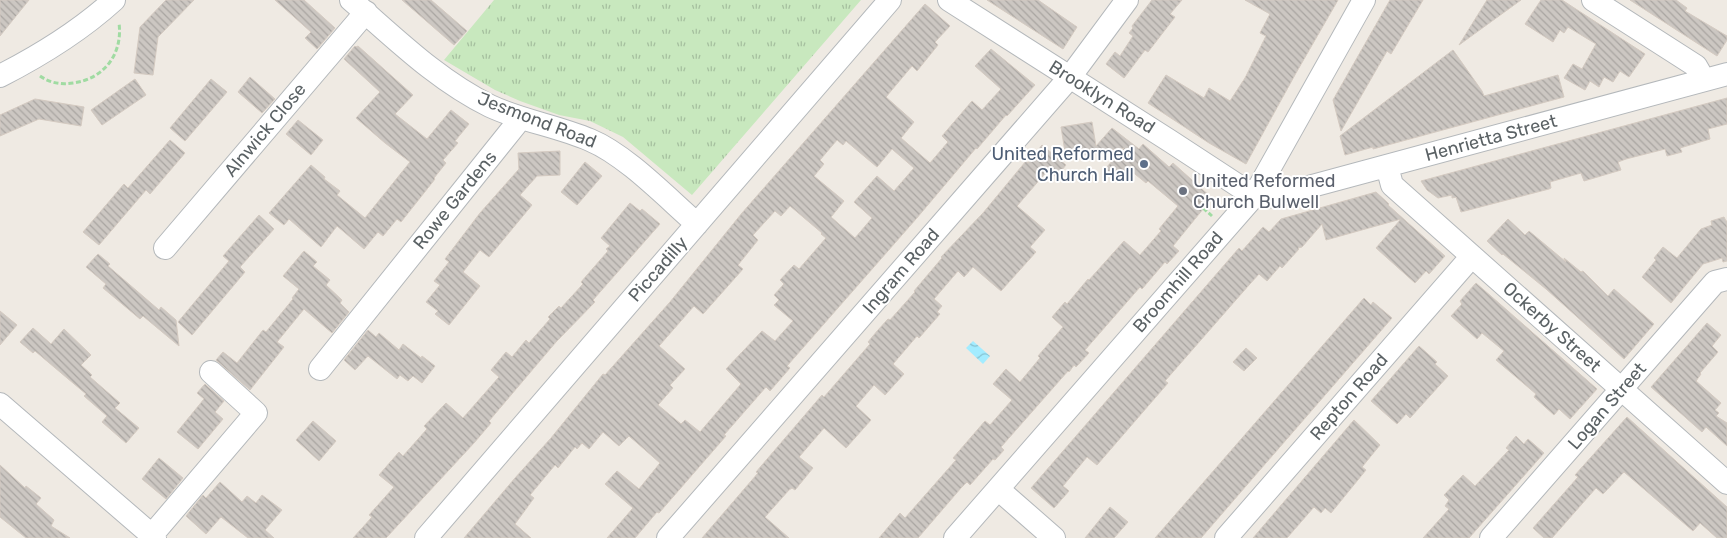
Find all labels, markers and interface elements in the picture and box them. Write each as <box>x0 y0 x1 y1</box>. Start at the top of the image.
street label: Brooklyn Road <box>1045 56 1159 138</box>
street label: Alnwick Close <box>219 79 311 181</box>
street label: Jesmond Road <box>474 87 600 153</box>
street label: Henrietta Street <box>1423 110 1559 166</box>
place label: United Reformed Church Hall <box>991 143 1134 186</box>
street label: Rowe Gardens <box>409 146 501 254</box>
marker: United Reformed Church Hall <box>1138 158 1150 170</box>
place label: United Reformed Church Bulwell <box>1193 170 1336 213</box>
marker: United Reformed Church Bulwell <box>1177 185 1189 197</box>
street label: Ingram Road <box>858 224 944 318</box>
street label: Broomhill Road <box>1128 227 1228 337</box>
street label: Piccadilly <box>624 232 692 306</box>
street label: Ockerby Street <box>1499 277 1605 377</box>
street label: Repton Road <box>1305 349 1393 445</box>
street label: Logan Street <box>1563 358 1651 454</box>

